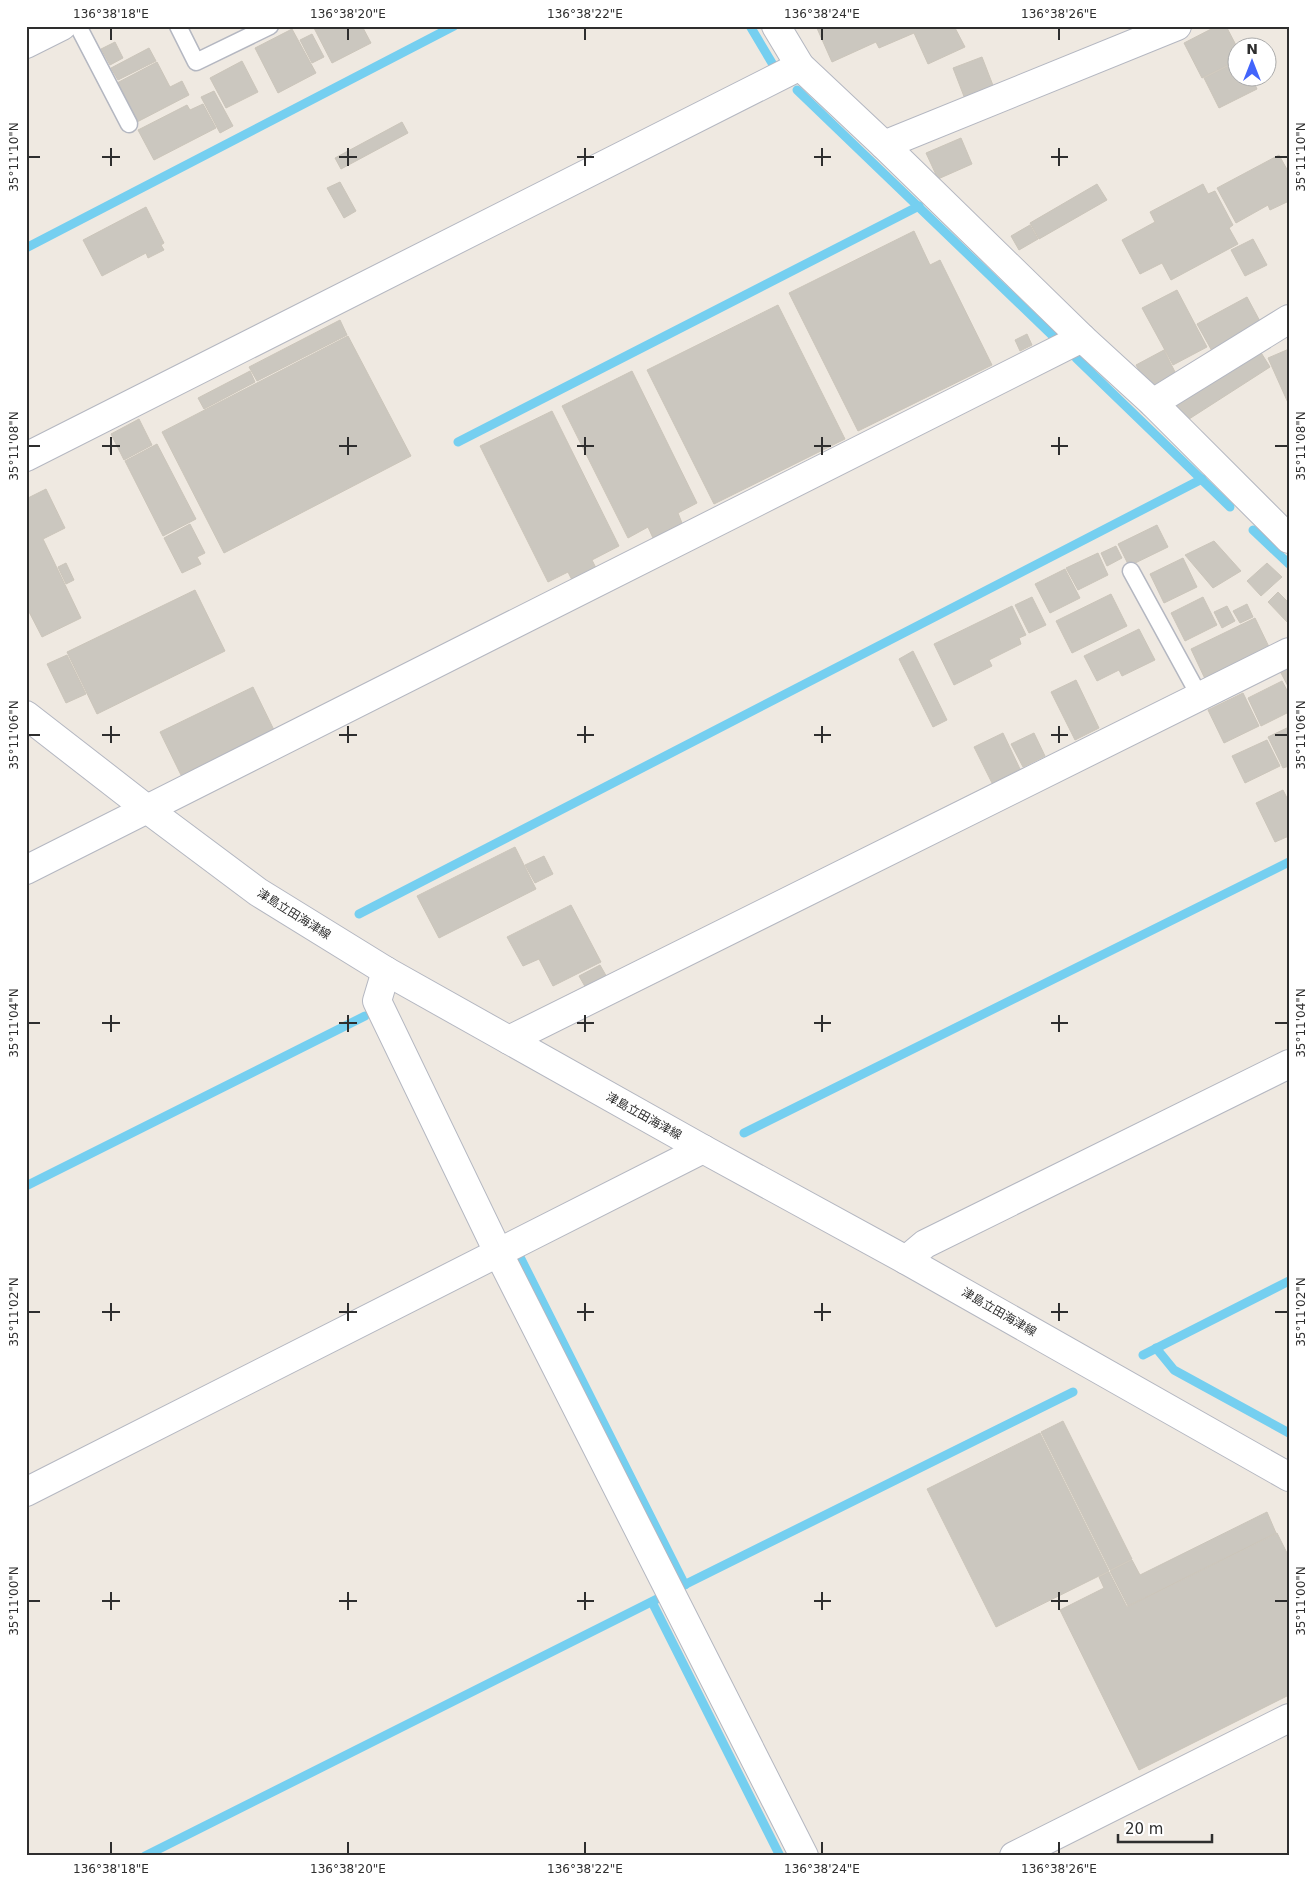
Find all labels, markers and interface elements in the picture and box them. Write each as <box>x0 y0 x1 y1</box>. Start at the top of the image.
text: 136°38'18"E <box>73 7 149 21</box>
text: 136°38'20"E <box>310 7 386 21</box>
text: 136°38'22"E <box>547 7 623 21</box>
text: 136°38'24"E <box>784 7 860 21</box>
text: 136°38'26"E <box>1021 7 1097 21</box>
north arrow <box>1228 38 1278 88</box>
text: N <box>1246 41 1258 57</box>
text: 35°11'10"N <box>7 122 21 192</box>
text: 35°11'10"N <box>1294 122 1308 192</box>
text: 35°11'08"N <box>7 411 21 481</box>
text: 35°11'08"N <box>1294 411 1308 481</box>
text: 35°11'06"N <box>7 700 21 770</box>
text: 35°11'06"N <box>1294 700 1308 770</box>
street label: 津島立田海津線 <box>255 886 333 942</box>
text: 35°11'04"N <box>7 988 21 1058</box>
text: 35°11'04"N <box>1294 988 1308 1058</box>
street label: 津島立田海津線 <box>604 1090 684 1142</box>
text: 35°11'02"N <box>7 1277 21 1347</box>
text: 35°11'02"N <box>1294 1277 1308 1347</box>
street label: 津島立田海津線 <box>959 1285 1039 1339</box>
text: 35°11'00"N <box>7 1566 21 1636</box>
text: 35°11'00"N <box>1294 1566 1308 1636</box>
scale bar <box>1118 1812 1211 1844</box>
text: 20 m <box>1125 1820 1163 1838</box>
text: 136°38'18"E <box>73 1862 149 1876</box>
text: 136°38'20"E <box>310 1862 386 1876</box>
text: 136°38'22"E <box>547 1862 623 1876</box>
text: 136°38'24"E <box>784 1862 860 1876</box>
text: 136°38'26"E <box>1021 1862 1097 1876</box>

